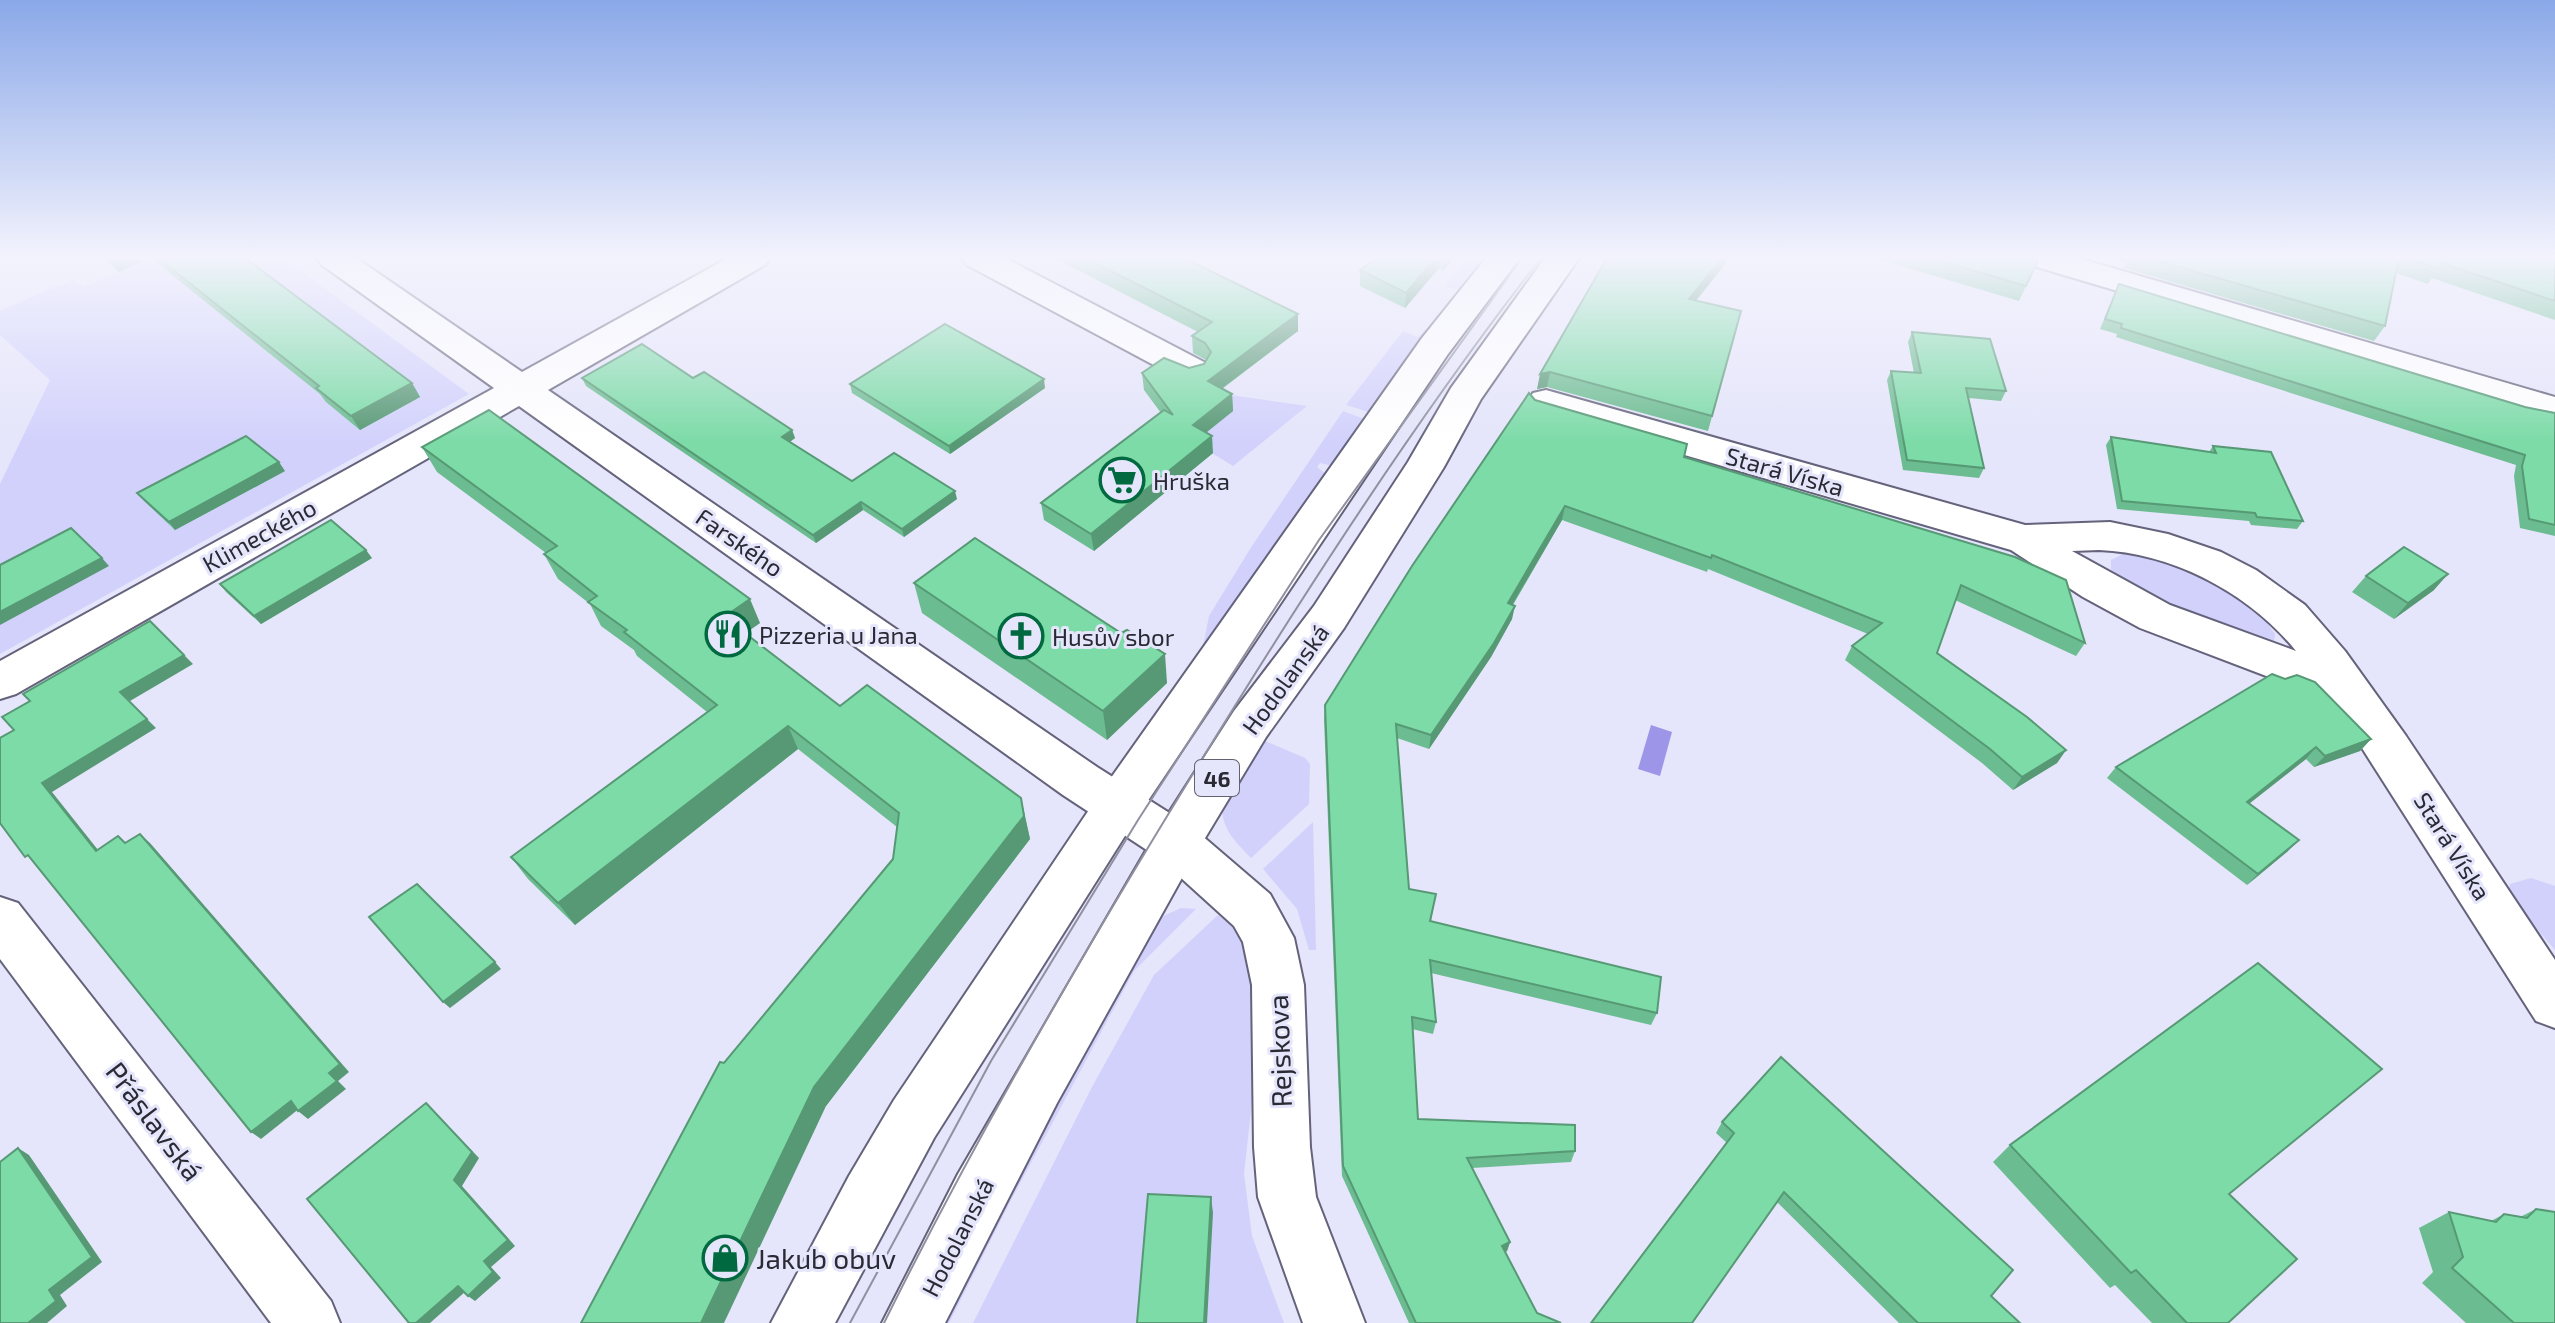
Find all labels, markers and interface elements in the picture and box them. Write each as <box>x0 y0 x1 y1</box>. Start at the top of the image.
street label: Stará Víska <box>1723 440 1847 502</box>
supermarket icon: Hruška <box>1098 456 1146 504</box>
place label: Hruška <box>1153 466 1230 495</box>
street label: Klimeckého <box>197 492 321 578</box>
street label: Farského <box>691 502 789 582</box>
restaurant icon: Pizzeria u Jana <box>704 610 752 658</box>
church icon: Husův sbor <box>997 612 1045 660</box>
street label: Hodolanská <box>1235 618 1335 740</box>
place label: Pizzeria u Jana <box>759 620 918 649</box>
place label: Husův sbor <box>1052 622 1175 651</box>
road number: 46 <box>1195 760 1239 796</box>
street label: Stará Víska <box>2409 787 2497 905</box>
street label: Rejskova <box>1260 994 1298 1108</box>
street label: Přáslavská <box>99 1055 211 1187</box>
street label: Hodolanská <box>915 1173 999 1301</box>
shop icon: Jakub obuv <box>701 1234 749 1282</box>
place label: Jakub obuv <box>756 1241 896 1275</box>

